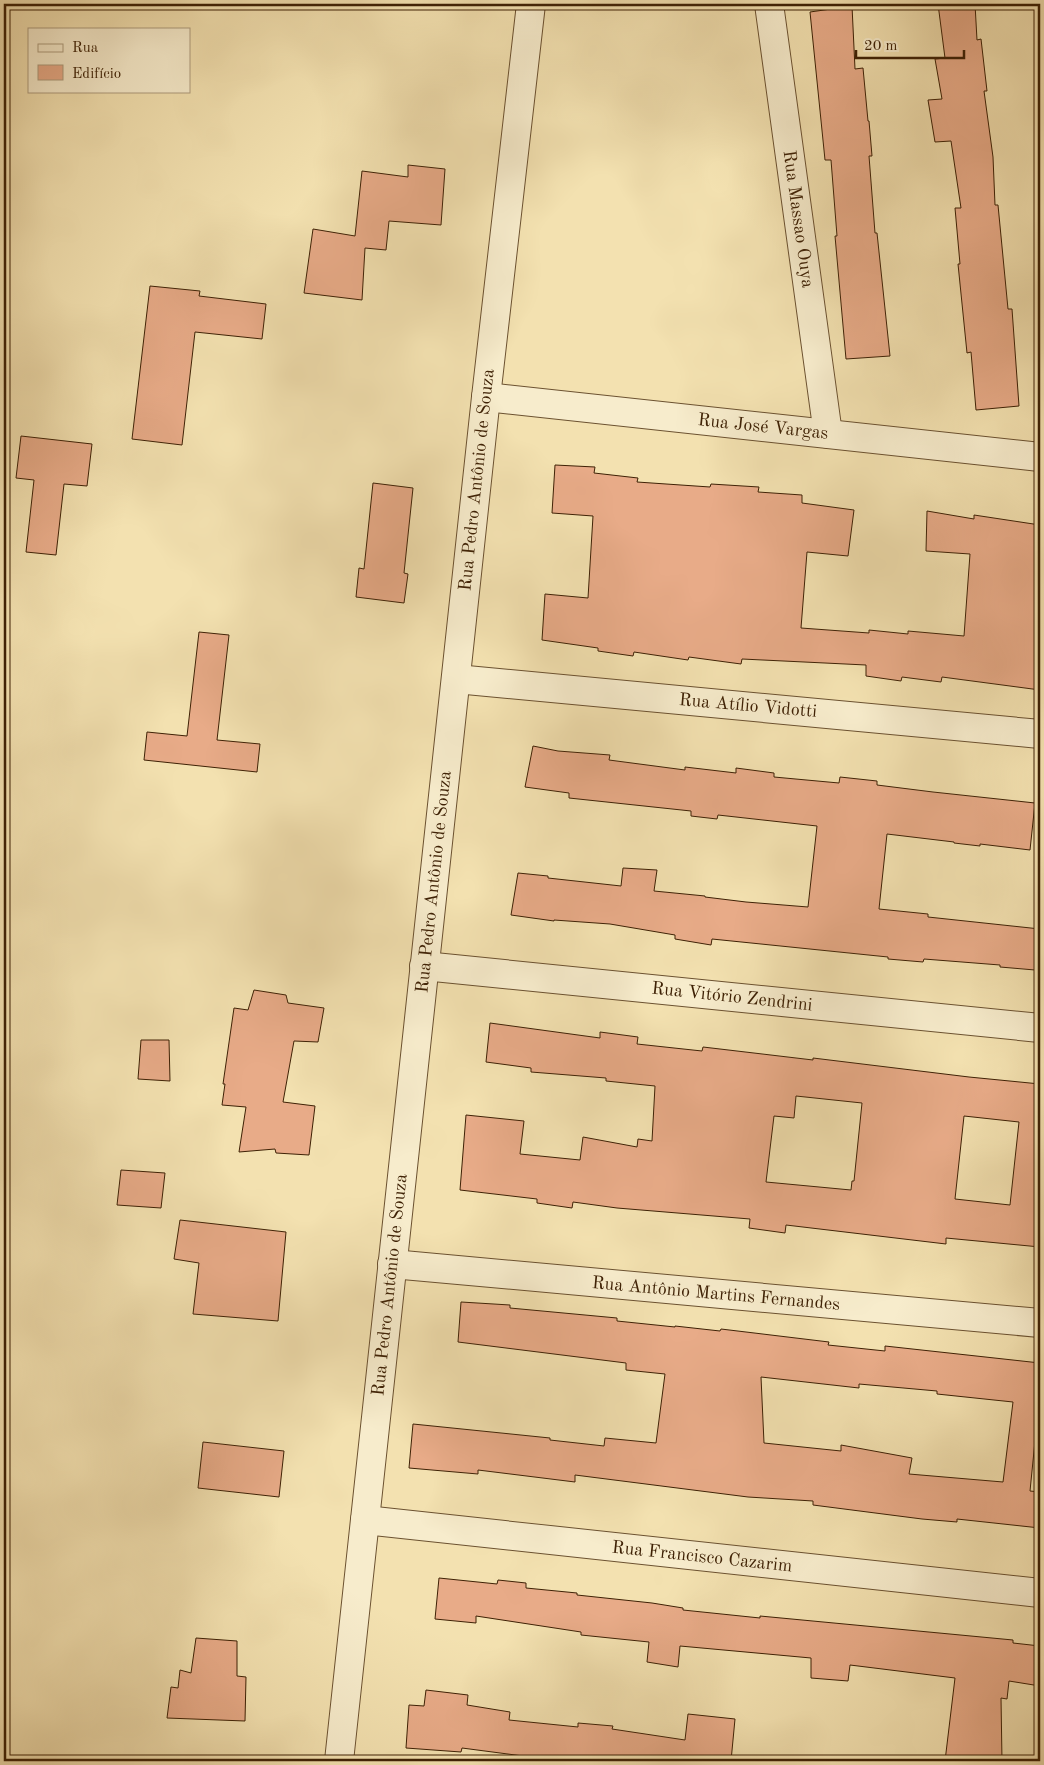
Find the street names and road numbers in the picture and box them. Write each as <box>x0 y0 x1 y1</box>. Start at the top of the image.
street label: Rua Massao Ouya <box>779 149 817 289</box>
street label: Rua Pedro Antônio de Souza <box>456 368 498 592</box>
street label: Rua José Vargas <box>697 411 829 443</box>
street label: Rua Atílio Vidotti <box>678 691 818 721</box>
street label: Rua Pedro Antônio de Souza <box>413 770 455 994</box>
street label: Rua Vitório Zendrini <box>651 980 814 1014</box>
street label: Rua Pedro Antônio de Souza <box>369 1173 411 1397</box>
street label: Rua Antônio Martins Fernandes <box>591 1274 841 1314</box>
street label: Rua Francisco Cazarim <box>611 1539 793 1575</box>

